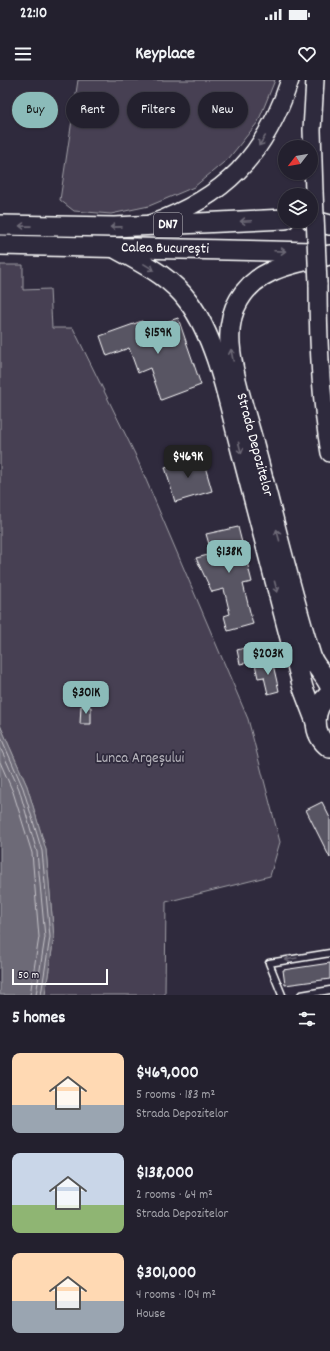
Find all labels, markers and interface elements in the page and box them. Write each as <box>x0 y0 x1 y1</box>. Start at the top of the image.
text: 22:10 <box>20 3 47 25</box>
text: Keyplace <box>135 42 195 67</box>
icon: menu <box>12 43 34 65</box>
icon: heart <box>296 43 318 65</box>
chip: Buy <box>12 92 58 128</box>
chip: Rent <box>66 92 119 128</box>
chip: Filters <box>127 92 190 128</box>
chip: New <box>198 92 248 128</box>
one-way arrow <box>258 135 266 147</box>
north arrow <box>278 140 318 180</box>
map controls <box>278 140 318 228</box>
button: layers <box>278 188 318 228</box>
road number: DN7 <box>154 213 182 237</box>
one-way arrow <box>240 218 253 225</box>
one-way arrow <box>19 222 32 230</box>
one-way arrow <box>110 223 123 231</box>
street label: Calea București <box>121 237 209 261</box>
one-way arrow <box>273 247 286 255</box>
one-way arrow <box>143 264 155 272</box>
pin: $159K <box>130 321 186 355</box>
text: $159K <box>144 324 172 343</box>
one-way arrow <box>227 349 235 362</box>
street label: Strada Depozitelor <box>230 391 279 500</box>
one-way arrow <box>237 441 244 454</box>
pin: $469K <box>160 445 216 479</box>
text: $469K <box>173 448 203 467</box>
one-way arrow <box>274 529 281 542</box>
pin: $138K <box>201 540 257 574</box>
text: $138K <box>216 543 242 562</box>
one-way arrow <box>273 580 281 593</box>
pin: $203K <box>240 642 296 676</box>
text: $203K <box>252 645 284 664</box>
pin: $301K <box>58 681 114 715</box>
text: $301K <box>72 684 100 703</box>
park label: Lunca Argeșului <box>96 748 185 770</box>
one-way arrow <box>285 955 298 963</box>
scale bar <box>12 967 108 986</box>
text: 50 m <box>18 968 39 984</box>
text: 5 homes <box>12 1007 65 1031</box>
icon: filters <box>296 1008 318 1030</box>
text: $469,000 <box>136 1062 199 1086</box>
icon: home <box>44 1069 92 1117</box>
text: 5 rooms · 183 m² <box>136 1086 215 1105</box>
text: Strada Depozitelor <box>136 1105 228 1124</box>
text: $138,000 <box>136 1162 194 1186</box>
icon: home <box>44 1169 92 1217</box>
text: 2 rooms · 64 m² <box>136 1186 213 1205</box>
text: Strada Depozitelor <box>136 1205 228 1224</box>
text: $301,000 <box>136 1262 196 1286</box>
icon: home <box>44 1269 92 1317</box>
text: 4 rooms · 104 m² <box>136 1286 216 1305</box>
text: House <box>136 1305 165 1324</box>

